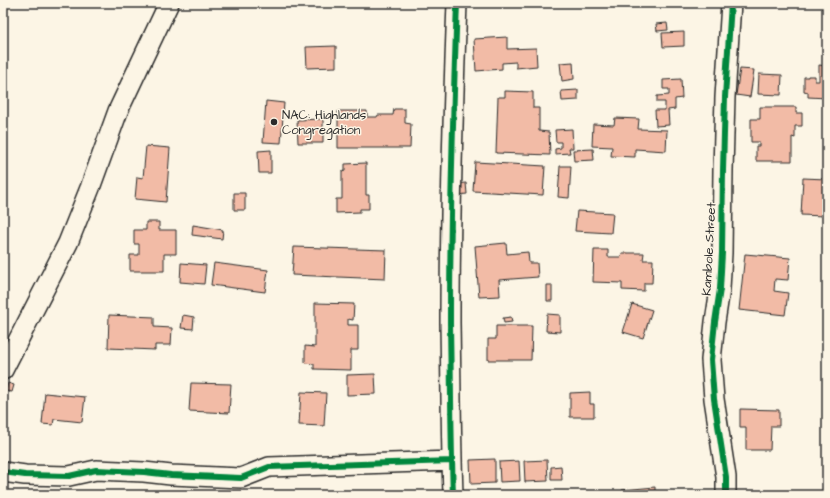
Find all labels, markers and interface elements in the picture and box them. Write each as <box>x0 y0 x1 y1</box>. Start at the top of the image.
place label: NAC: Highlands Congregation <box>282 106 367 140</box>
marker: NAC: Highlands Congregation <box>269 117 279 127</box>
street label: Kambole Street <box>698 201 720 296</box>

